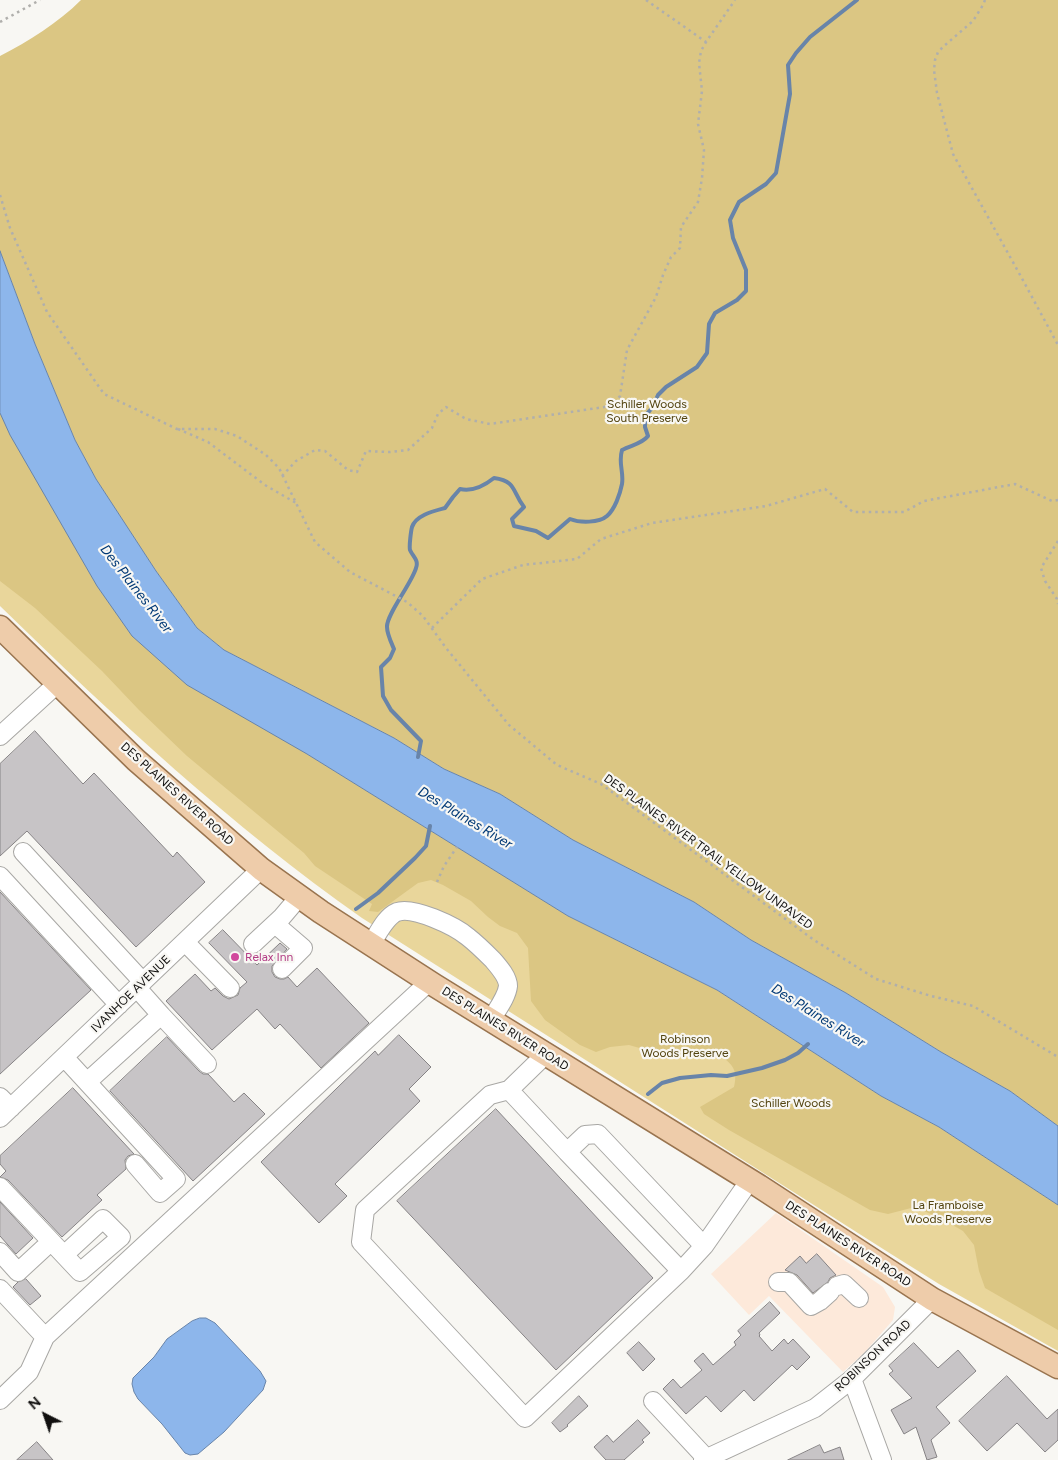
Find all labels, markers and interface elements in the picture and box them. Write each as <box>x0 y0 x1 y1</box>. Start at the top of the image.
park label: Schiller Woods South Preserve <box>606 397 688 425</box>
water label: Des Plaines River <box>96 542 176 636</box>
street label: DES PLAINES RIVER ROAD <box>118 740 236 848</box>
street label: DES PLAINES RIVER TRAIL YELLOW UNPAVED <box>601 771 815 933</box>
water label: Des Plaines River <box>415 783 515 853</box>
place label: Relax Inn <box>245 950 293 964</box>
marker: Relax Inn <box>229 951 241 963</box>
street label: IVANHOE AVENUE <box>88 952 174 1036</box>
water label: Des Plaines River <box>768 980 868 1052</box>
street label: DES PLAINES RIVER ROAD <box>439 984 571 1074</box>
park label: Robinson Woods Preserve <box>642 1032 728 1060</box>
park label: Schiller Woods <box>751 1096 831 1110</box>
street label: DES PLAINES RIVER ROAD <box>783 1198 913 1290</box>
park label: La Framboise Woods Preserve <box>905 1198 991 1226</box>
street label: ROBINSON ROAD <box>832 1317 914 1395</box>
north arrow <box>20 1390 70 1440</box>
text: N <box>25 1393 44 1413</box>

